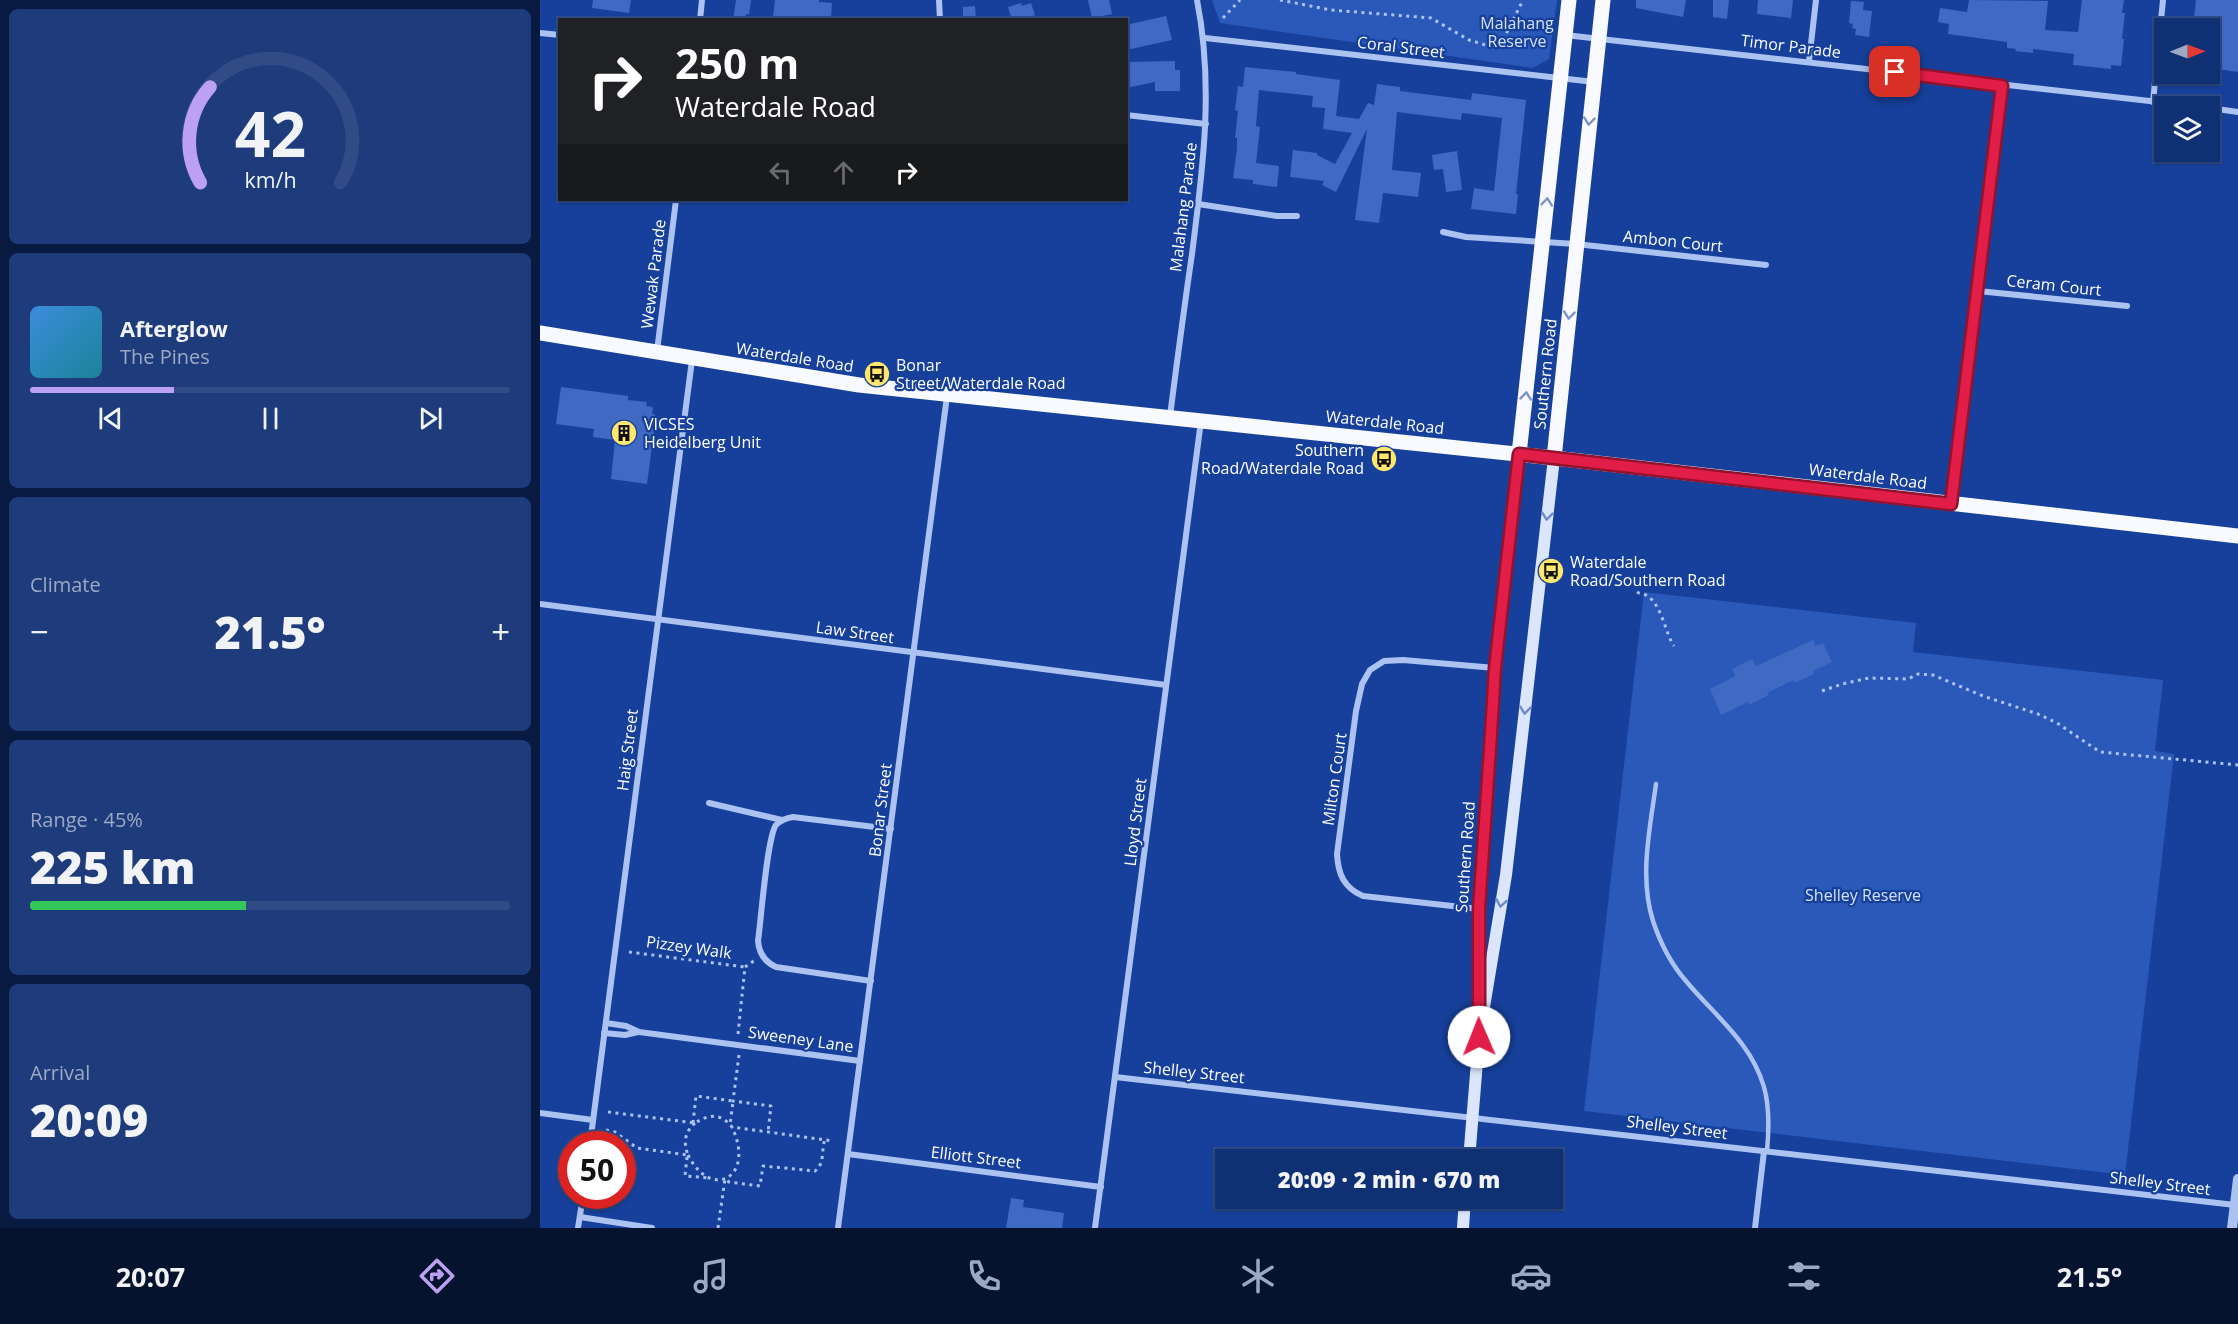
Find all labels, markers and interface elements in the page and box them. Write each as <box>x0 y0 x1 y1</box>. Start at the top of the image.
park label: Malahang Reserve <box>1480 12 1554 52</box>
north arrow <box>2154 18 2220 84</box>
map controls <box>2154 18 2220 162</box>
street label: Timor Parade <box>1740 29 1842 63</box>
street label: Coral Street <box>1356 31 1446 63</box>
text: 250 m <box>675 34 799 91</box>
icon: right <box>576 42 654 120</box>
pin <box>1869 46 1920 97</box>
icon: arrive <box>1878 55 1911 88</box>
text: Waterdale Road <box>675 88 876 125</box>
text: 42 <box>234 91 306 176</box>
button: layers <box>2154 96 2220 162</box>
one-way arrow <box>1584 116 1596 125</box>
street label: Malahang Parade <box>1164 141 1202 273</box>
icon: left <box>764 156 797 189</box>
icon: ahead <box>827 156 860 189</box>
icon: right <box>890 156 923 189</box>
text: km/h <box>244 166 296 195</box>
one-way arrow <box>1540 198 1552 207</box>
street label: Wewak Parade <box>635 218 671 330</box>
street label: Ambon Court <box>1622 225 1724 257</box>
street label: Ceram Court <box>2006 269 2103 301</box>
one-way arrow <box>1563 310 1576 319</box>
text: Afterglow <box>120 313 228 343</box>
street label: Southern Road <box>1528 317 1562 431</box>
street label: Waterdale Road <box>735 337 855 377</box>
text: The Pines <box>120 343 210 370</box>
place label: Bonar Street/Waterdale Road <box>896 354 1065 394</box>
bus stop icon: Bonar Street/Waterdale Road <box>862 359 892 389</box>
one-way arrow <box>1519 392 1531 401</box>
icon: previous <box>94 402 127 435</box>
icon: pause <box>254 402 287 435</box>
icon: next <box>414 402 447 435</box>
street label: Waterdale Road <box>1325 405 1445 439</box>
place label: VICSES Heidelberg Unit <box>644 413 761 453</box>
building icon: VICSES Heidelberg Unit <box>609 418 639 448</box>
place label: Southern Road/Waterdale Road <box>1201 439 1364 479</box>
bus stop icon: Southern Road/Waterdale Road <box>1369 444 1399 474</box>
street label: Waterdale Road <box>1808 458 1928 494</box>
one-way arrow <box>1541 512 1554 521</box>
place label: Waterdale Road/Southern Road <box>1570 551 1725 591</box>
bus stop icon: Waterdale Road/Southern Road <box>1536 556 1566 586</box>
text: Climate <box>30 571 101 598</box>
text: 21.5° <box>214 601 326 662</box>
text: − <box>30 609 49 654</box>
text: + <box>491 609 510 654</box>
street label: Law Street <box>815 616 896 648</box>
one-way arrow <box>1519 705 1532 714</box>
street label: Haig Street <box>611 708 643 792</box>
street label: Milton Court <box>1317 731 1351 827</box>
street label: Bonar Street <box>863 762 897 858</box>
street label: Lloyd Street <box>1119 776 1151 867</box>
street label: Southern Road <box>1450 801 1480 913</box>
text: Range · 45% <box>30 806 143 833</box>
text: 225 km <box>30 836 195 897</box>
park label: Shelley Reserve <box>1805 884 1921 906</box>
one-way arrow <box>1495 898 1508 908</box>
street label: Pizzey Walk <box>645 930 734 964</box>
position arrow <box>1447 1005 1511 1069</box>
street label: Sweeney Lane <box>747 1021 855 1057</box>
street label: Shelley Street <box>1142 1056 1246 1088</box>
text: Arrival <box>30 1059 90 1086</box>
text: 20:09 <box>30 1089 148 1150</box>
street label: Shelley Street <box>1625 1110 1729 1144</box>
speed limit sign: 50 <box>558 1131 636 1209</box>
street label: Elliott Street <box>930 1141 1023 1173</box>
text: 20:09 · 2 min · 670 m <box>1278 1164 1500 1194</box>
street label: Shelley Street <box>2108 1166 2212 1200</box>
icon: directions <box>416 1255 458 1297</box>
icon: music <box>690 1255 732 1297</box>
icon: phone <box>963 1255 1005 1297</box>
icon: climate <box>1237 1255 1279 1297</box>
icon: car <box>1510 1255 1552 1297</box>
icon: filters <box>1783 1255 1825 1297</box>
text: 20:07 <box>116 1258 185 1295</box>
text: 21.5° <box>2057 1258 2122 1295</box>

